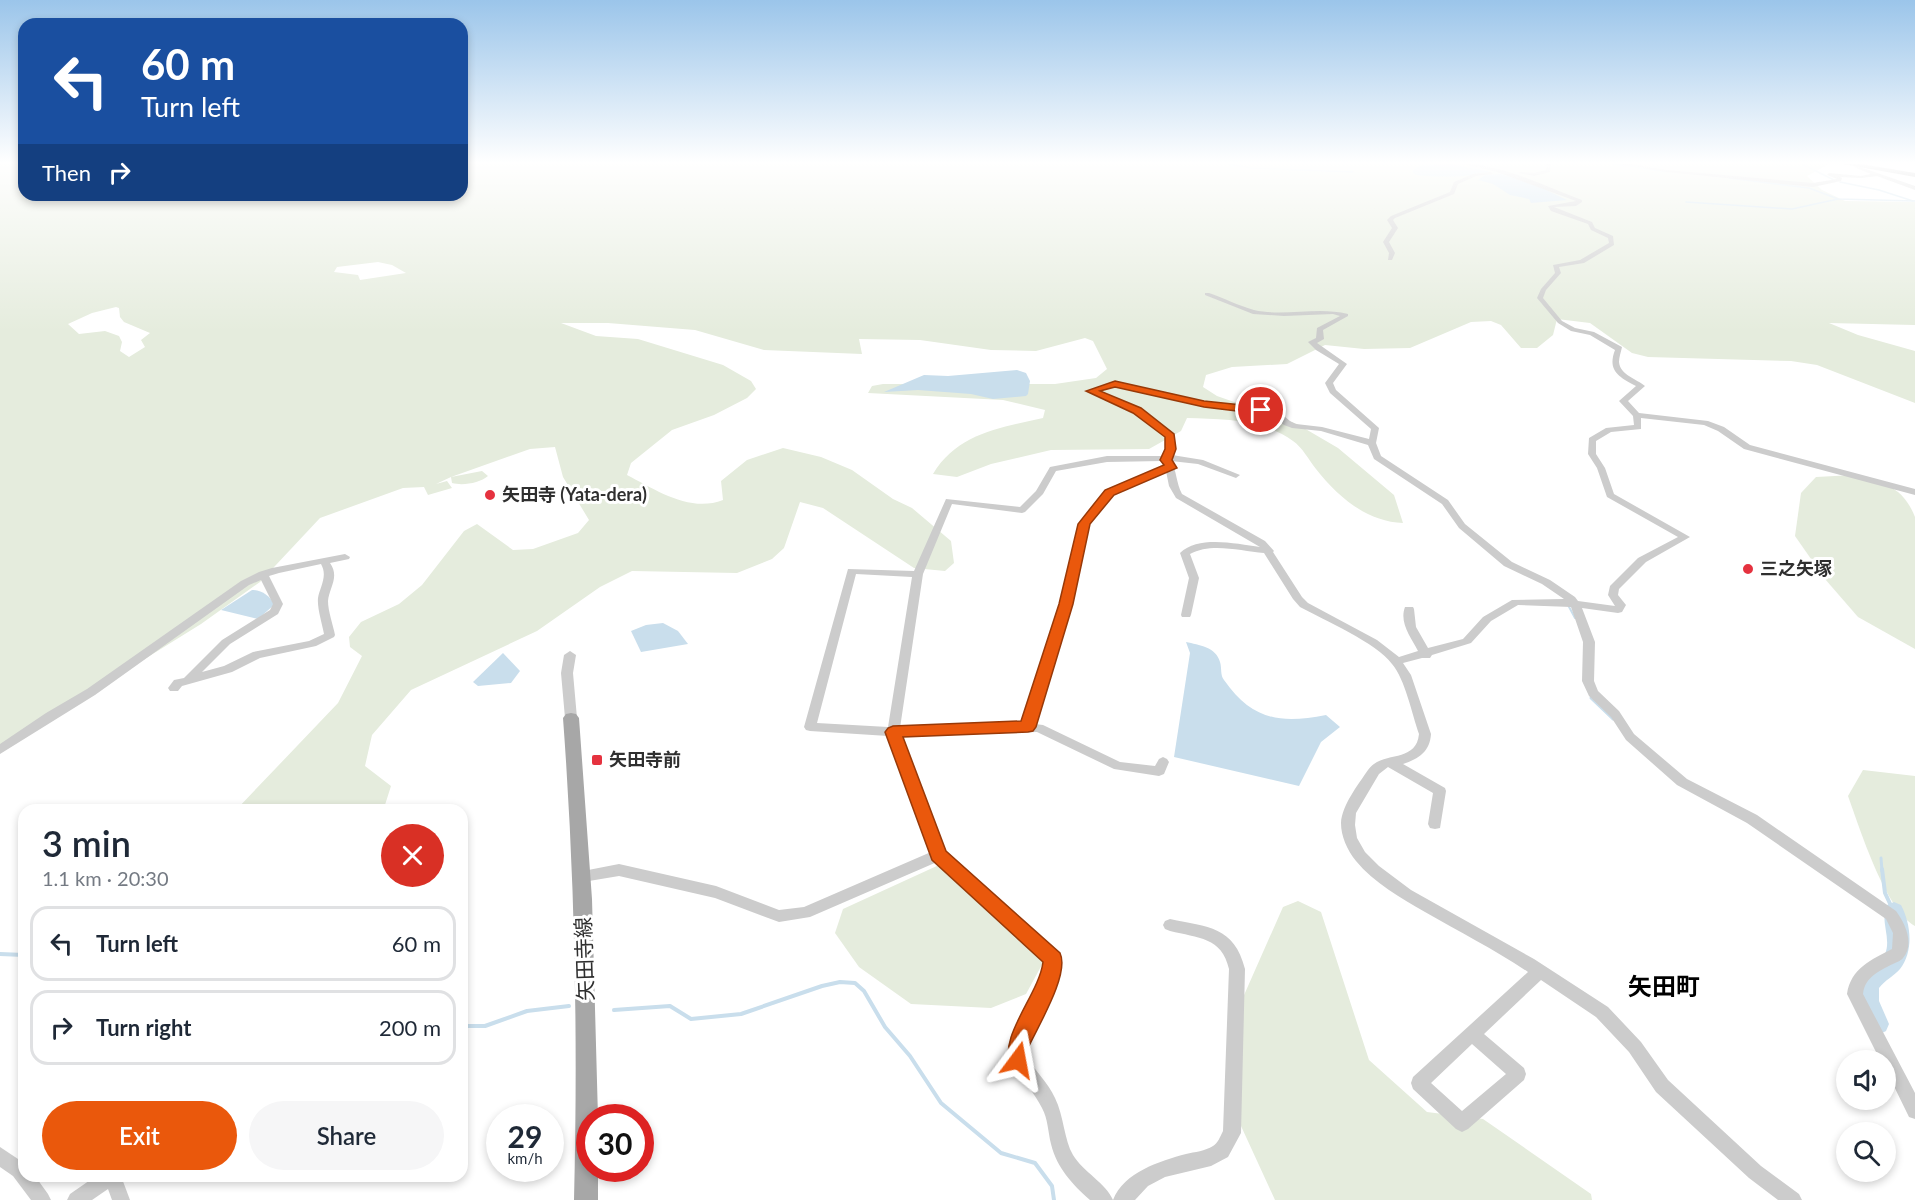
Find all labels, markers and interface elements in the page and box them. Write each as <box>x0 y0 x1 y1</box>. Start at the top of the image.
text: 60 m <box>141 39 235 89</box>
icon: left <box>42 42 120 120</box>
text: Turn left <box>141 90 240 123</box>
icon: right <box>103 156 136 189</box>
text: Then <box>42 159 91 186</box>
pin <box>1235 384 1286 435</box>
icon: arrive <box>1244 393 1277 426</box>
place label: 矢田寺 (Yata-dera) <box>502 483 647 505</box>
marker: 矢田寺 (Yata-dera) <box>483 488 497 502</box>
place label: 三之矢塚 <box>1760 557 1832 579</box>
marker: 三之矢塚 <box>1741 562 1755 576</box>
place label: 矢田寺前 <box>609 748 681 770</box>
marker: 矢田寺前 <box>590 753 604 767</box>
text: 3 min <box>42 821 131 865</box>
button: close <box>381 824 444 887</box>
text: 1.1 km · 20:30 <box>42 866 169 890</box>
street label: 矢田寺線 <box>570 917 597 1001</box>
icon: left <box>45 927 78 960</box>
text: Turn left <box>96 930 178 957</box>
text: 60 m <box>392 930 441 957</box>
district label: 矢田町 <box>1628 971 1700 1000</box>
icon: right <box>45 1011 78 1044</box>
text: Turn right <box>96 1014 191 1041</box>
text: 200 m <box>379 1014 441 1041</box>
position arrow <box>986 1028 1050 1092</box>
map controls <box>1836 1050 1896 1182</box>
button: sound <box>1836 1050 1896 1110</box>
button: Exit <box>42 1101 237 1170</box>
button: Share <box>249 1101 444 1170</box>
speed limit sign: 30 <box>576 1104 654 1182</box>
text: 29 <box>508 1118 542 1154</box>
button: search <box>1836 1122 1896 1182</box>
text: km/h <box>507 1149 543 1167</box>

